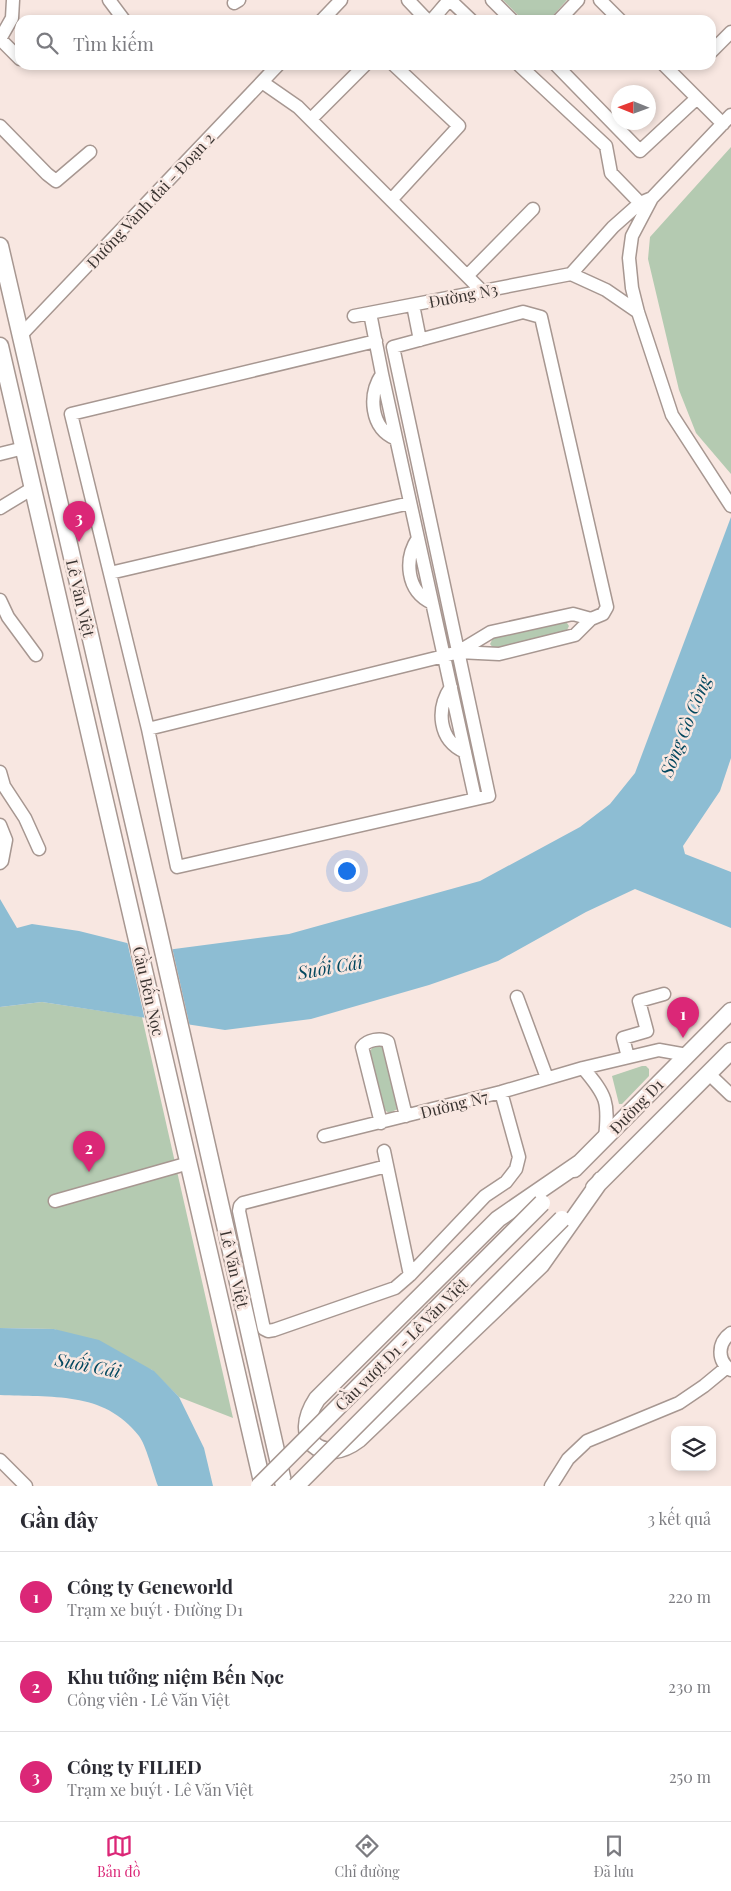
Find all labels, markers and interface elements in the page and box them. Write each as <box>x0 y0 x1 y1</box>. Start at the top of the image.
search box <box>15 15 716 70</box>
icon: search <box>33 29 61 57</box>
text: Tìm kiếm <box>73 30 154 56</box>
north arrow <box>611 85 656 130</box>
street label: Đường Vành đai - Đoạn 2 <box>82 128 218 272</box>
street label: Đường N3 <box>427 278 499 312</box>
pin: 3 <box>63 501 95 542</box>
street label: Lê Văn Việt <box>62 557 100 639</box>
water label: Sông Gò Công <box>653 670 717 781</box>
your location <box>334 858 360 884</box>
street label: Cầu Bến Nọc <box>128 944 172 1038</box>
water label: Suối Cái <box>294 948 365 985</box>
pin: 1 <box>667 997 699 1038</box>
street label: Đường D1 <box>604 1074 668 1138</box>
street label: Đường N7 <box>418 1085 491 1123</box>
pin: 2 <box>73 1131 105 1172</box>
street label: Lê Văn Việt <box>216 1228 254 1310</box>
street label: Cầu vượt D1 - Lê Văn Việt <box>329 1271 472 1415</box>
water label: Suối Cái <box>52 1346 123 1383</box>
map controls <box>671 1426 716 1471</box>
button: layers <box>671 1426 716 1471</box>
text: Gần đây <box>20 1505 98 1533</box>
text: 3 kết quả <box>648 1508 711 1529</box>
text: Công ty Geneworld <box>67 1573 233 1599</box>
text: 1 <box>33 1586 39 1607</box>
text: 220 m <box>668 1586 711 1607</box>
text: Trạm xe buýt · Đường D1 <box>67 1599 243 1620</box>
text: Khu tưởng niệm Bến Nọc <box>67 1663 284 1689</box>
text: 2 <box>32 1676 40 1697</box>
text: 230 m <box>668 1676 711 1697</box>
text: Công viên · Lê Văn Việt <box>67 1689 230 1710</box>
text: Công ty FILIED <box>67 1753 202 1779</box>
text: 3 <box>32 1766 40 1787</box>
text: 250 m <box>669 1766 711 1787</box>
text: Trạm xe buýt · Lê Văn Việt <box>67 1779 253 1800</box>
tab: Bản đồ <box>97 1832 140 1881</box>
tab: Chỉ đường <box>335 1832 400 1881</box>
tab: Đã lưu <box>594 1832 634 1881</box>

